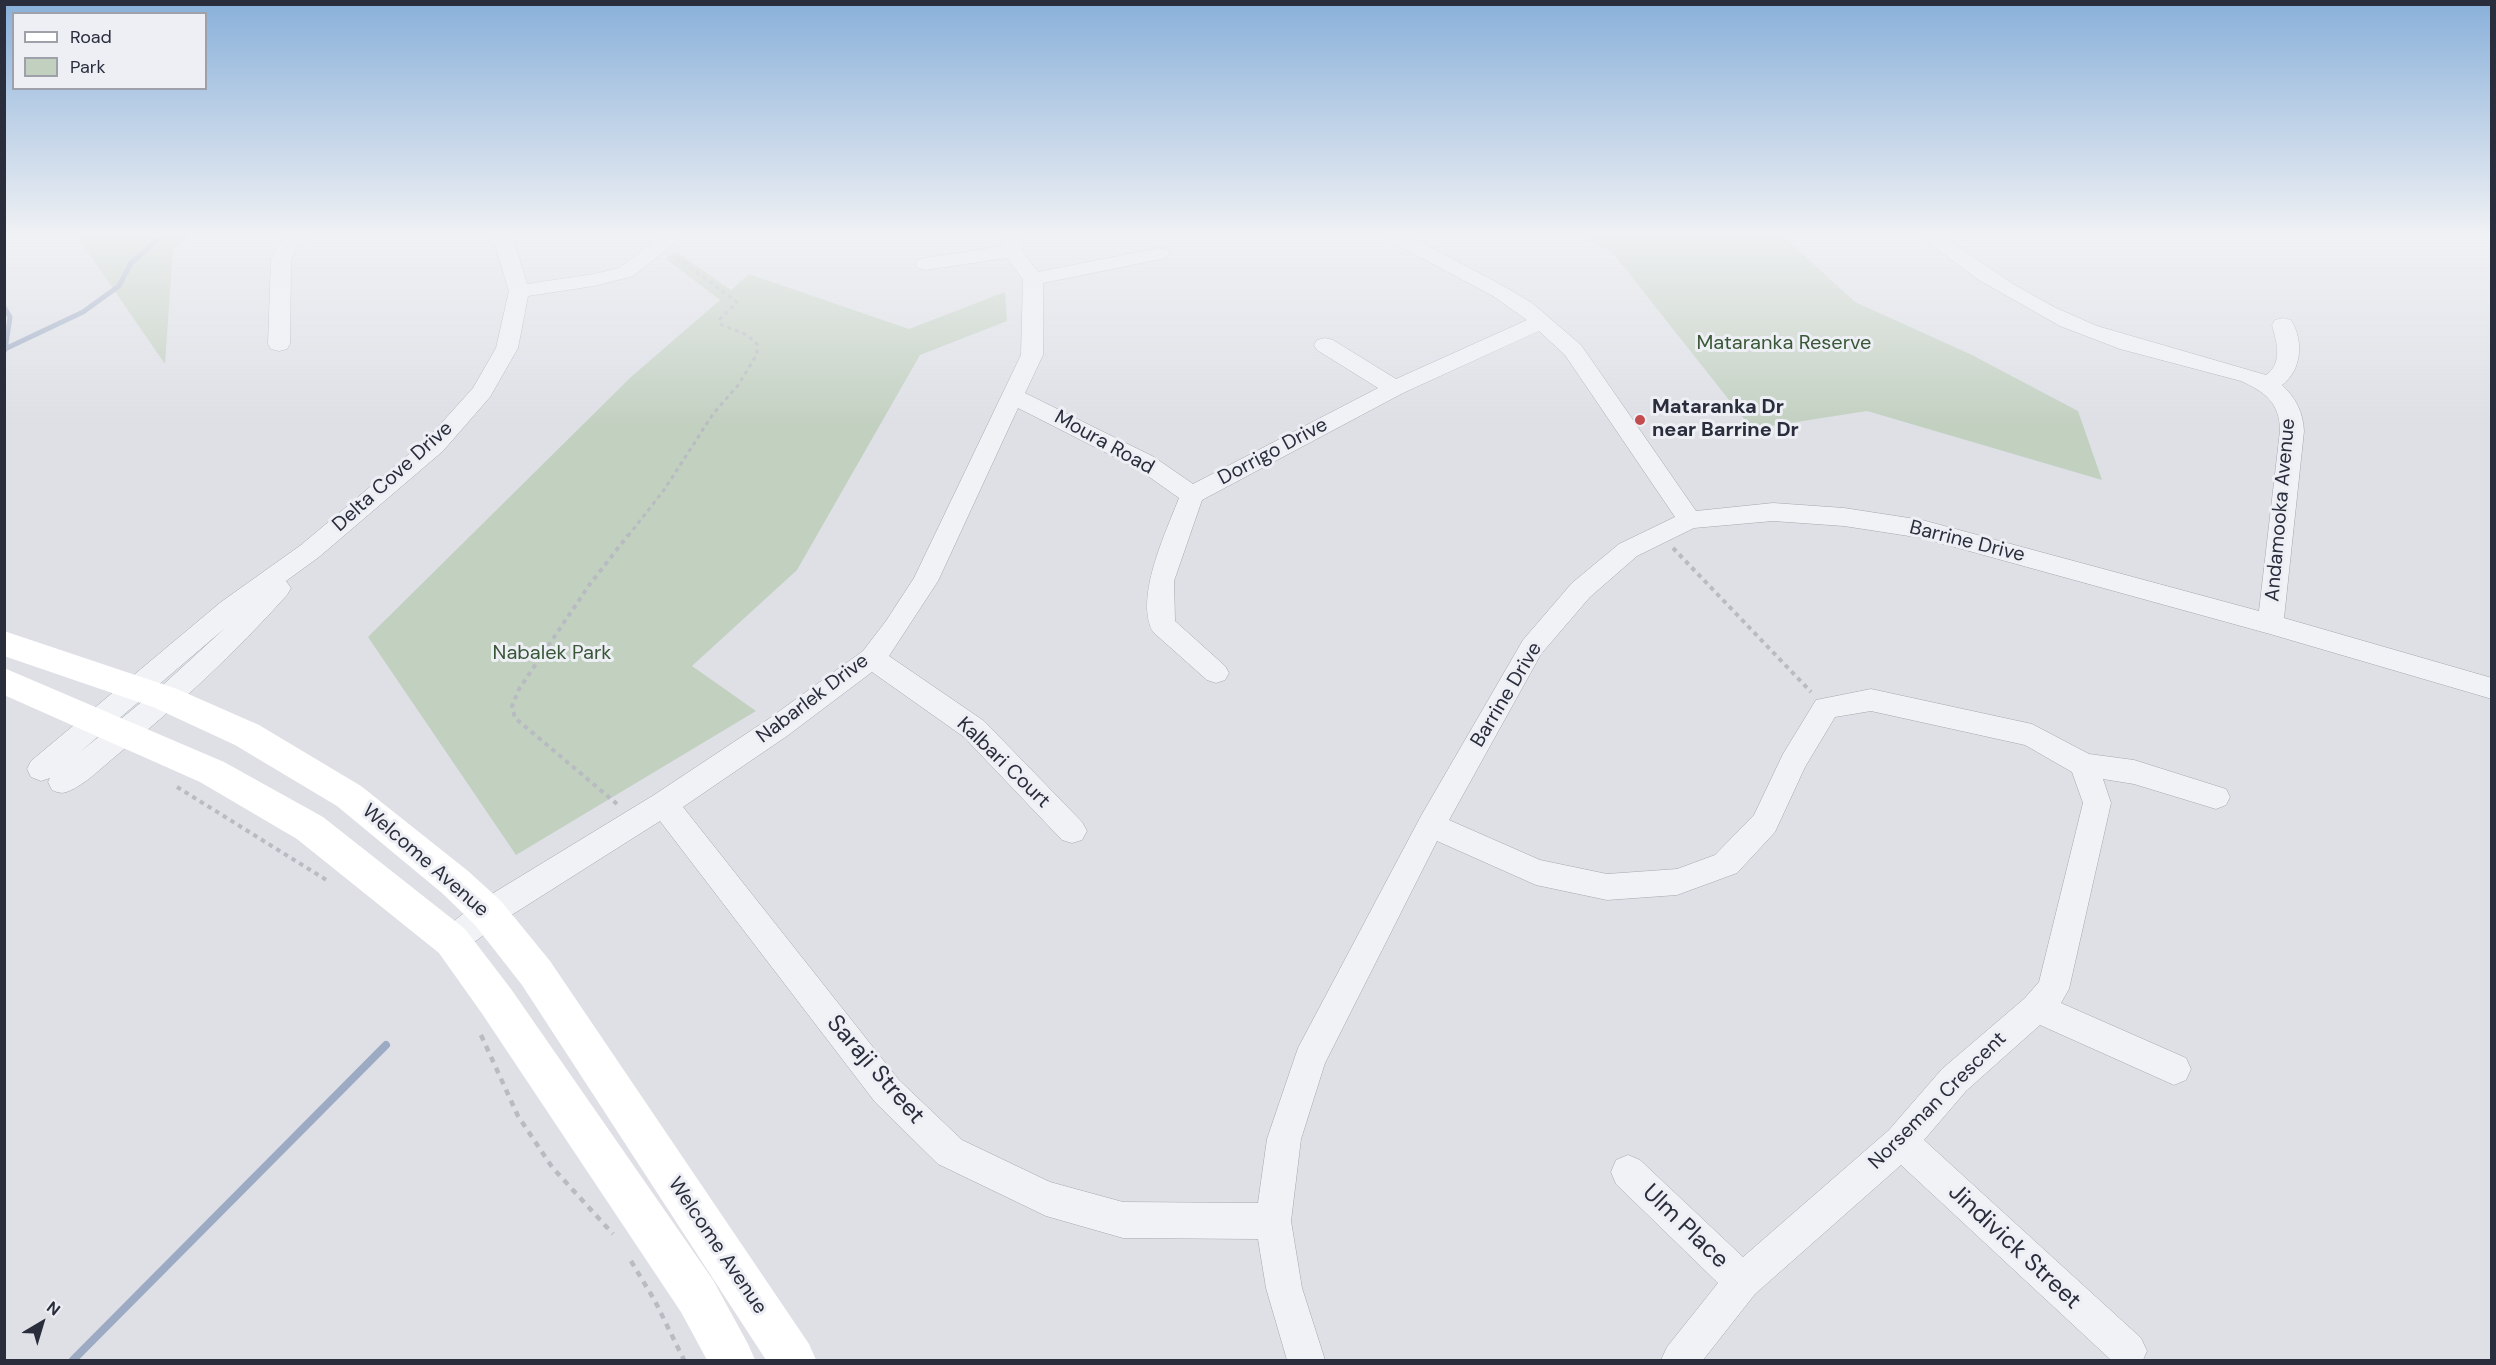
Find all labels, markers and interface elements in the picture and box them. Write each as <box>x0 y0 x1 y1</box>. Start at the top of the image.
legend <box>12 12 207 90</box>
text: Road <box>70 25 112 49</box>
text: Park <box>70 55 106 79</box>
park label: Mataranka Reserve <box>1697 332 1871 356</box>
place label: Mataranka Dr near Barrine Dr <box>1652 396 1799 443</box>
street label: Moura Road <box>1050 406 1158 480</box>
street label: Dorrigo Drive <box>1214 413 1332 491</box>
marker: Mataranka Dr near Barrine Dr <box>1633 413 1647 427</box>
street label: Delta Cove Drive <box>328 417 458 537</box>
street label: Andamooka Avenue <box>2261 417 2301 603</box>
street label: Barrine Drive <box>1907 516 2027 568</box>
street label: Barrine Drive <box>1466 638 1548 752</box>
park label: Nabalek Park <box>493 642 611 666</box>
street label: Nabarlek Drive <box>752 649 874 749</box>
street label: Kalbari Court <box>951 713 1055 813</box>
street label: Welcome Avenue <box>357 799 493 923</box>
street label: Saraji Street <box>820 1010 930 1130</box>
street label: Norseman Crescent <box>1864 1027 2012 1175</box>
street label: Welcome Avenue <box>662 1173 772 1319</box>
street label: Jindivick Street <box>1942 1178 2086 1316</box>
street label: Ulm Place <box>1636 1179 1734 1275</box>
north arrow <box>12 1293 72 1353</box>
text: N <box>42 1297 64 1320</box>

